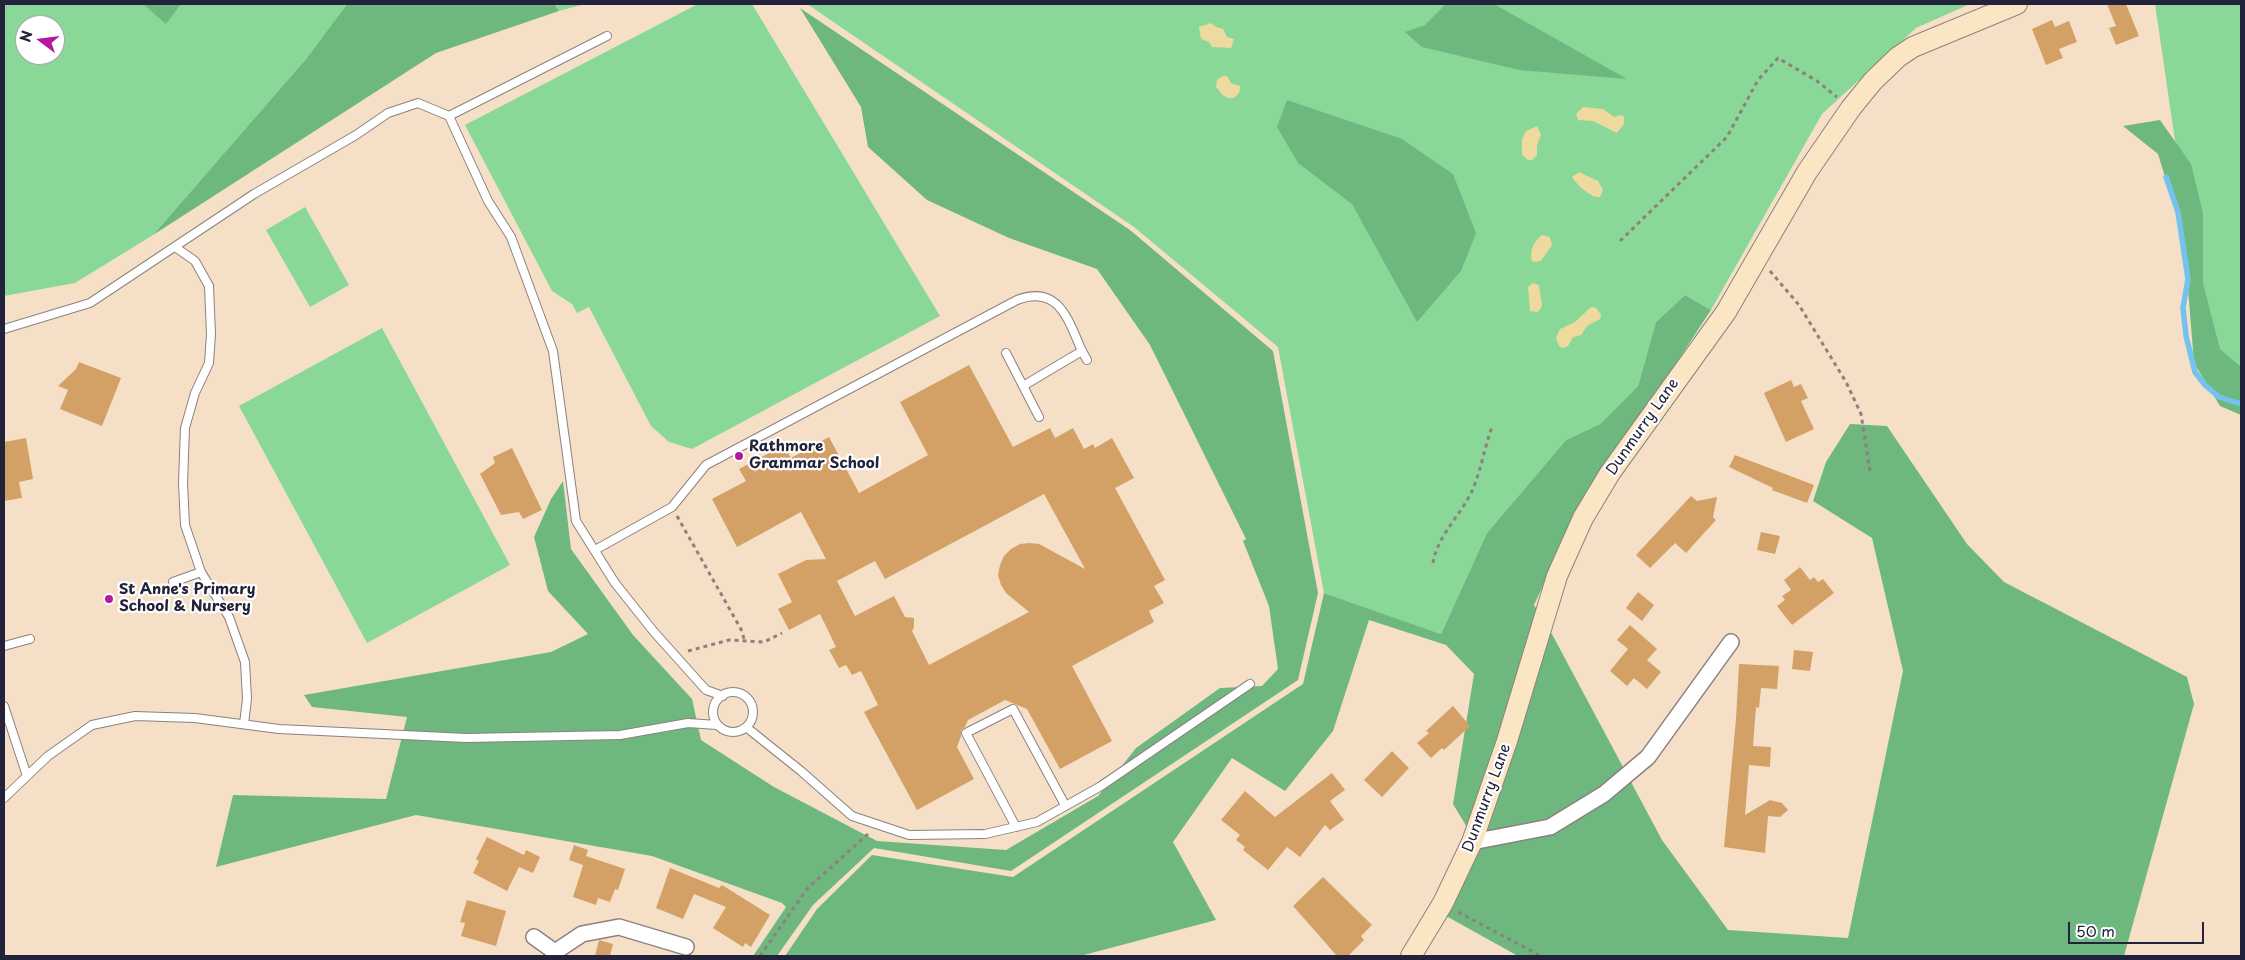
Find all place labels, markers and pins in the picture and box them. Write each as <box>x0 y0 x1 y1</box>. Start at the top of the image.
place label: Rathmore Grammar School <box>749 438 879 473</box>
marker: Rathmore Grammar School <box>733 450 745 462</box>
place label: St Anne's Primary School & Nursery <box>119 581 255 616</box>
marker: St Anne's Primary School & Nursery <box>103 593 115 605</box>

